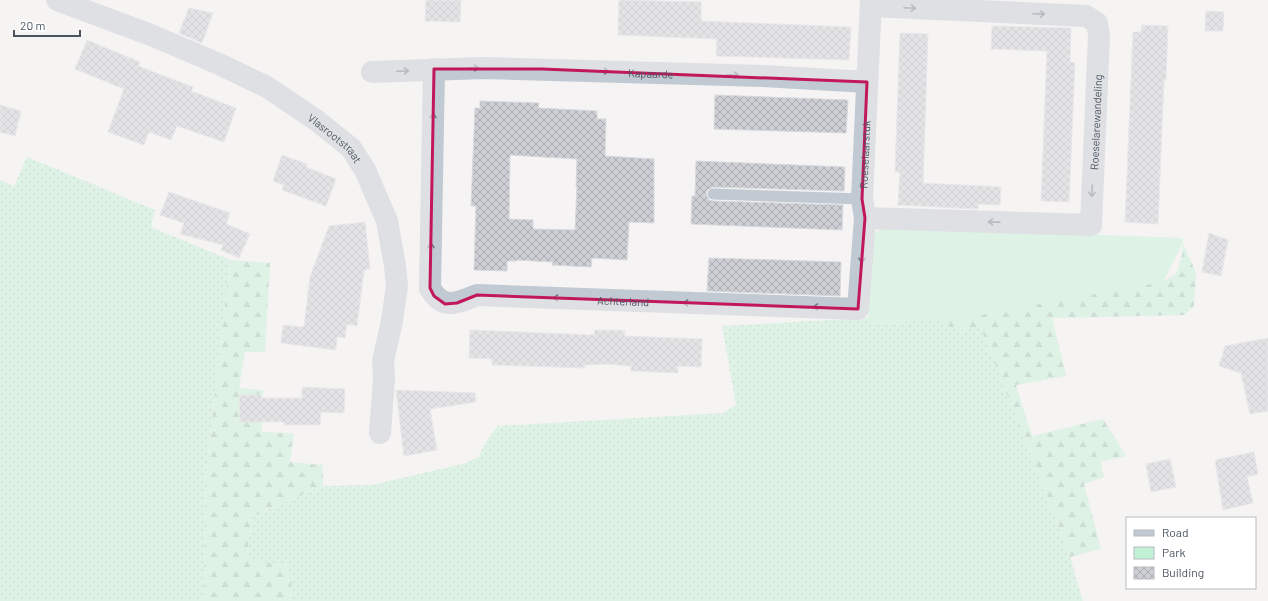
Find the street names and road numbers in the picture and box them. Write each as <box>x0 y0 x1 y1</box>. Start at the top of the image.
street label: Kapaarde <box>628 66 674 80</box>
street label: Roeselarewandeling <box>1087 74 1104 170</box>
street label: Vlasrootstraat <box>306 110 365 165</box>
street label: Roeselaarstuk <box>856 120 872 189</box>
street label: Achterland <box>597 293 649 308</box>

